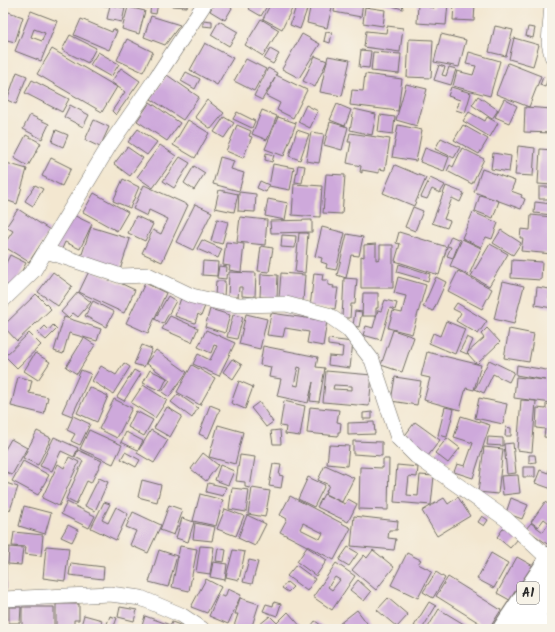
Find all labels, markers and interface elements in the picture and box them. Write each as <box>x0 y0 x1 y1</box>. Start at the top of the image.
road number: A1 <box>517 582 539 604</box>

